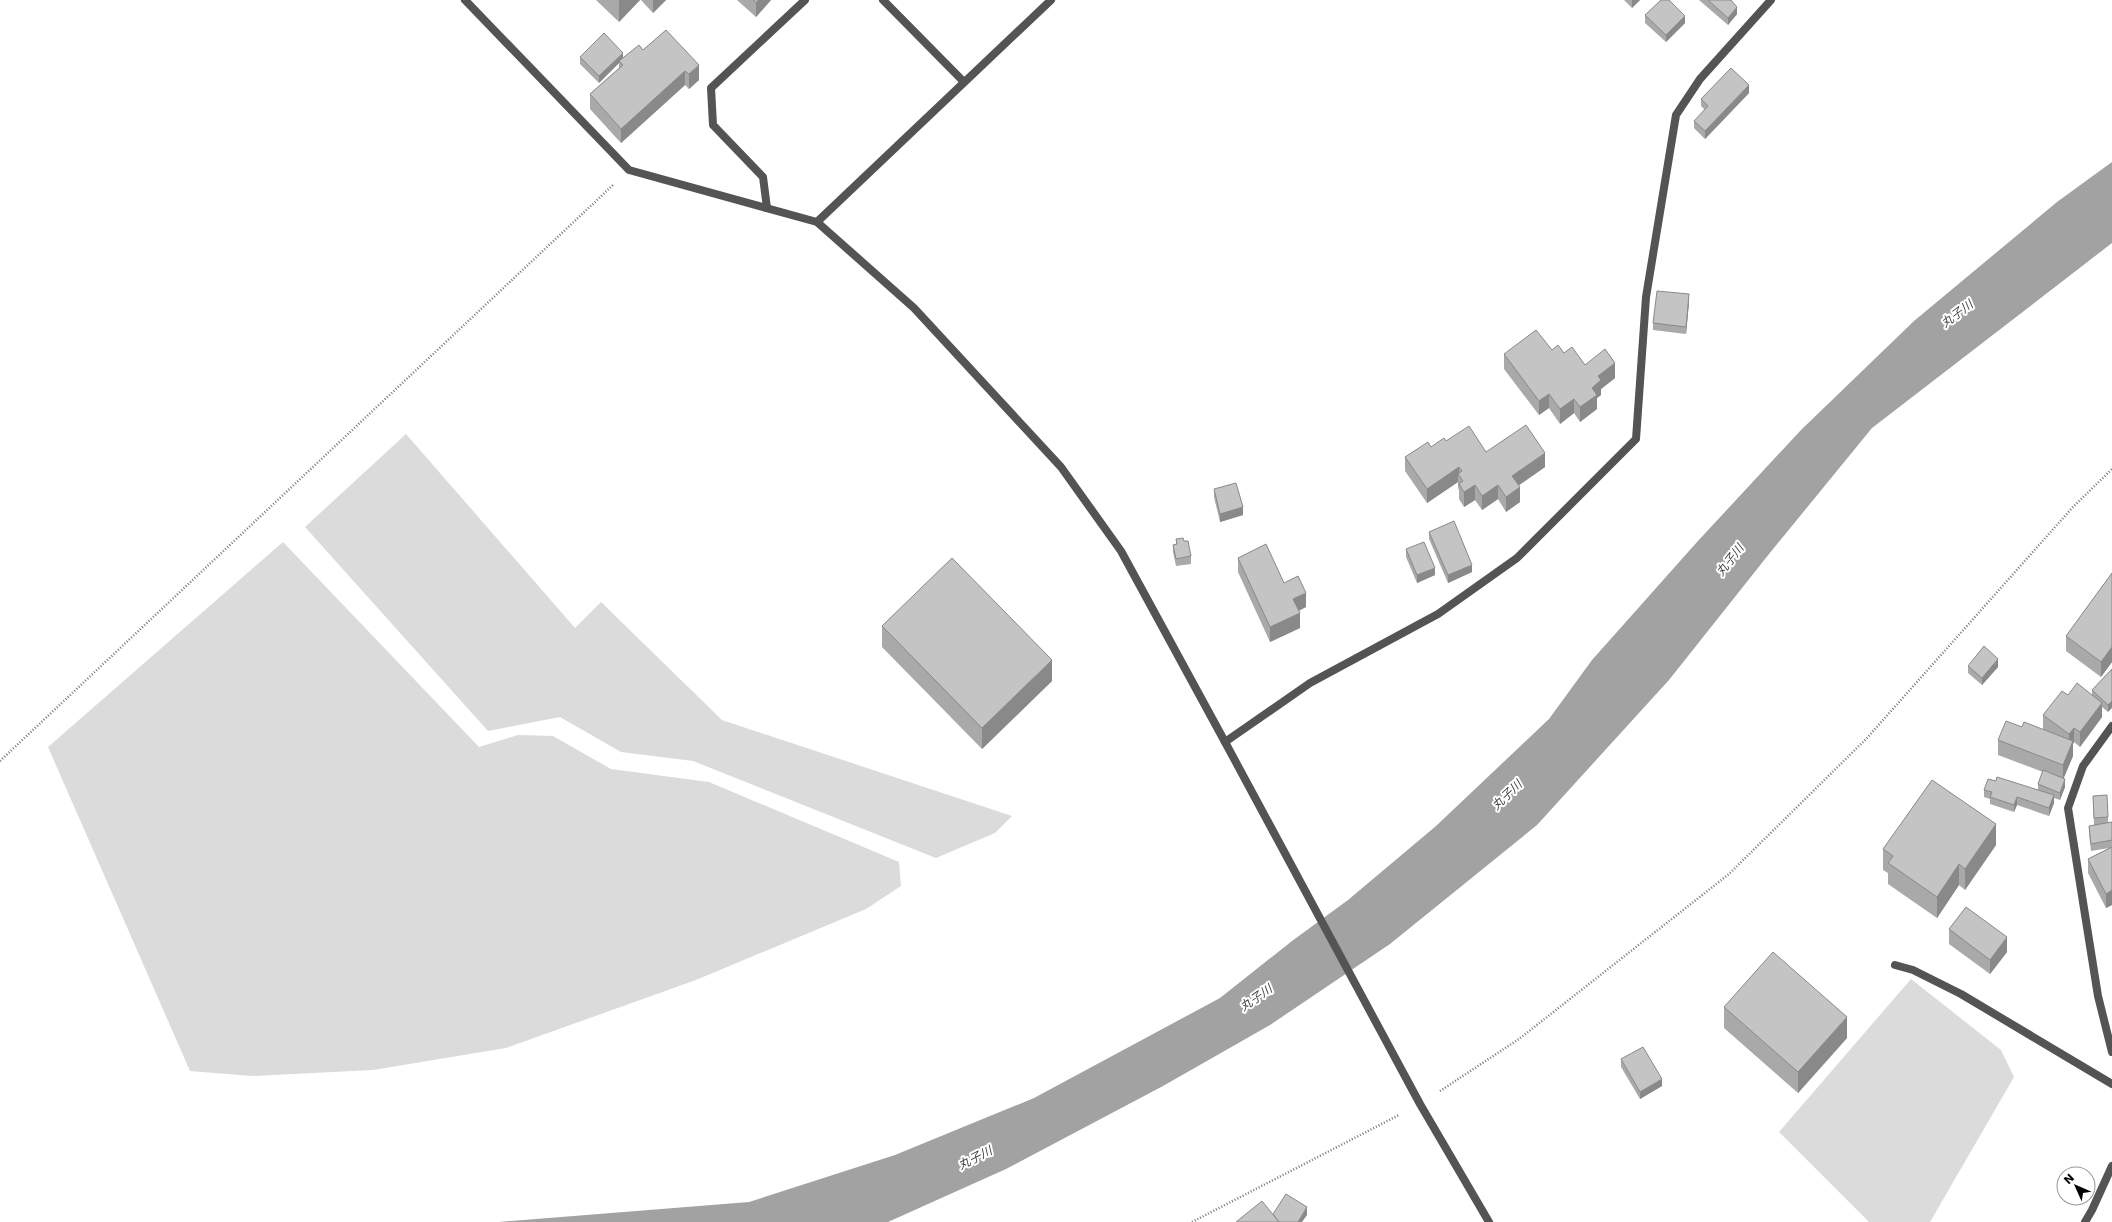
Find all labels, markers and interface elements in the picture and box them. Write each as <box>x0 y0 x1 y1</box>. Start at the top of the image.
water label: 丸子川 <box>1938 296 1977 330</box>
water label: 丸子川 <box>1713 540 1748 578</box>
water label: 丸子川 <box>1489 776 1526 813</box>
water label: 丸子川 <box>1237 981 1276 1014</box>
water label: 丸子川 <box>956 1143 996 1172</box>
north arrow <box>2056 1166 2096 1206</box>
text: N <box>2061 1171 2077 1187</box>

